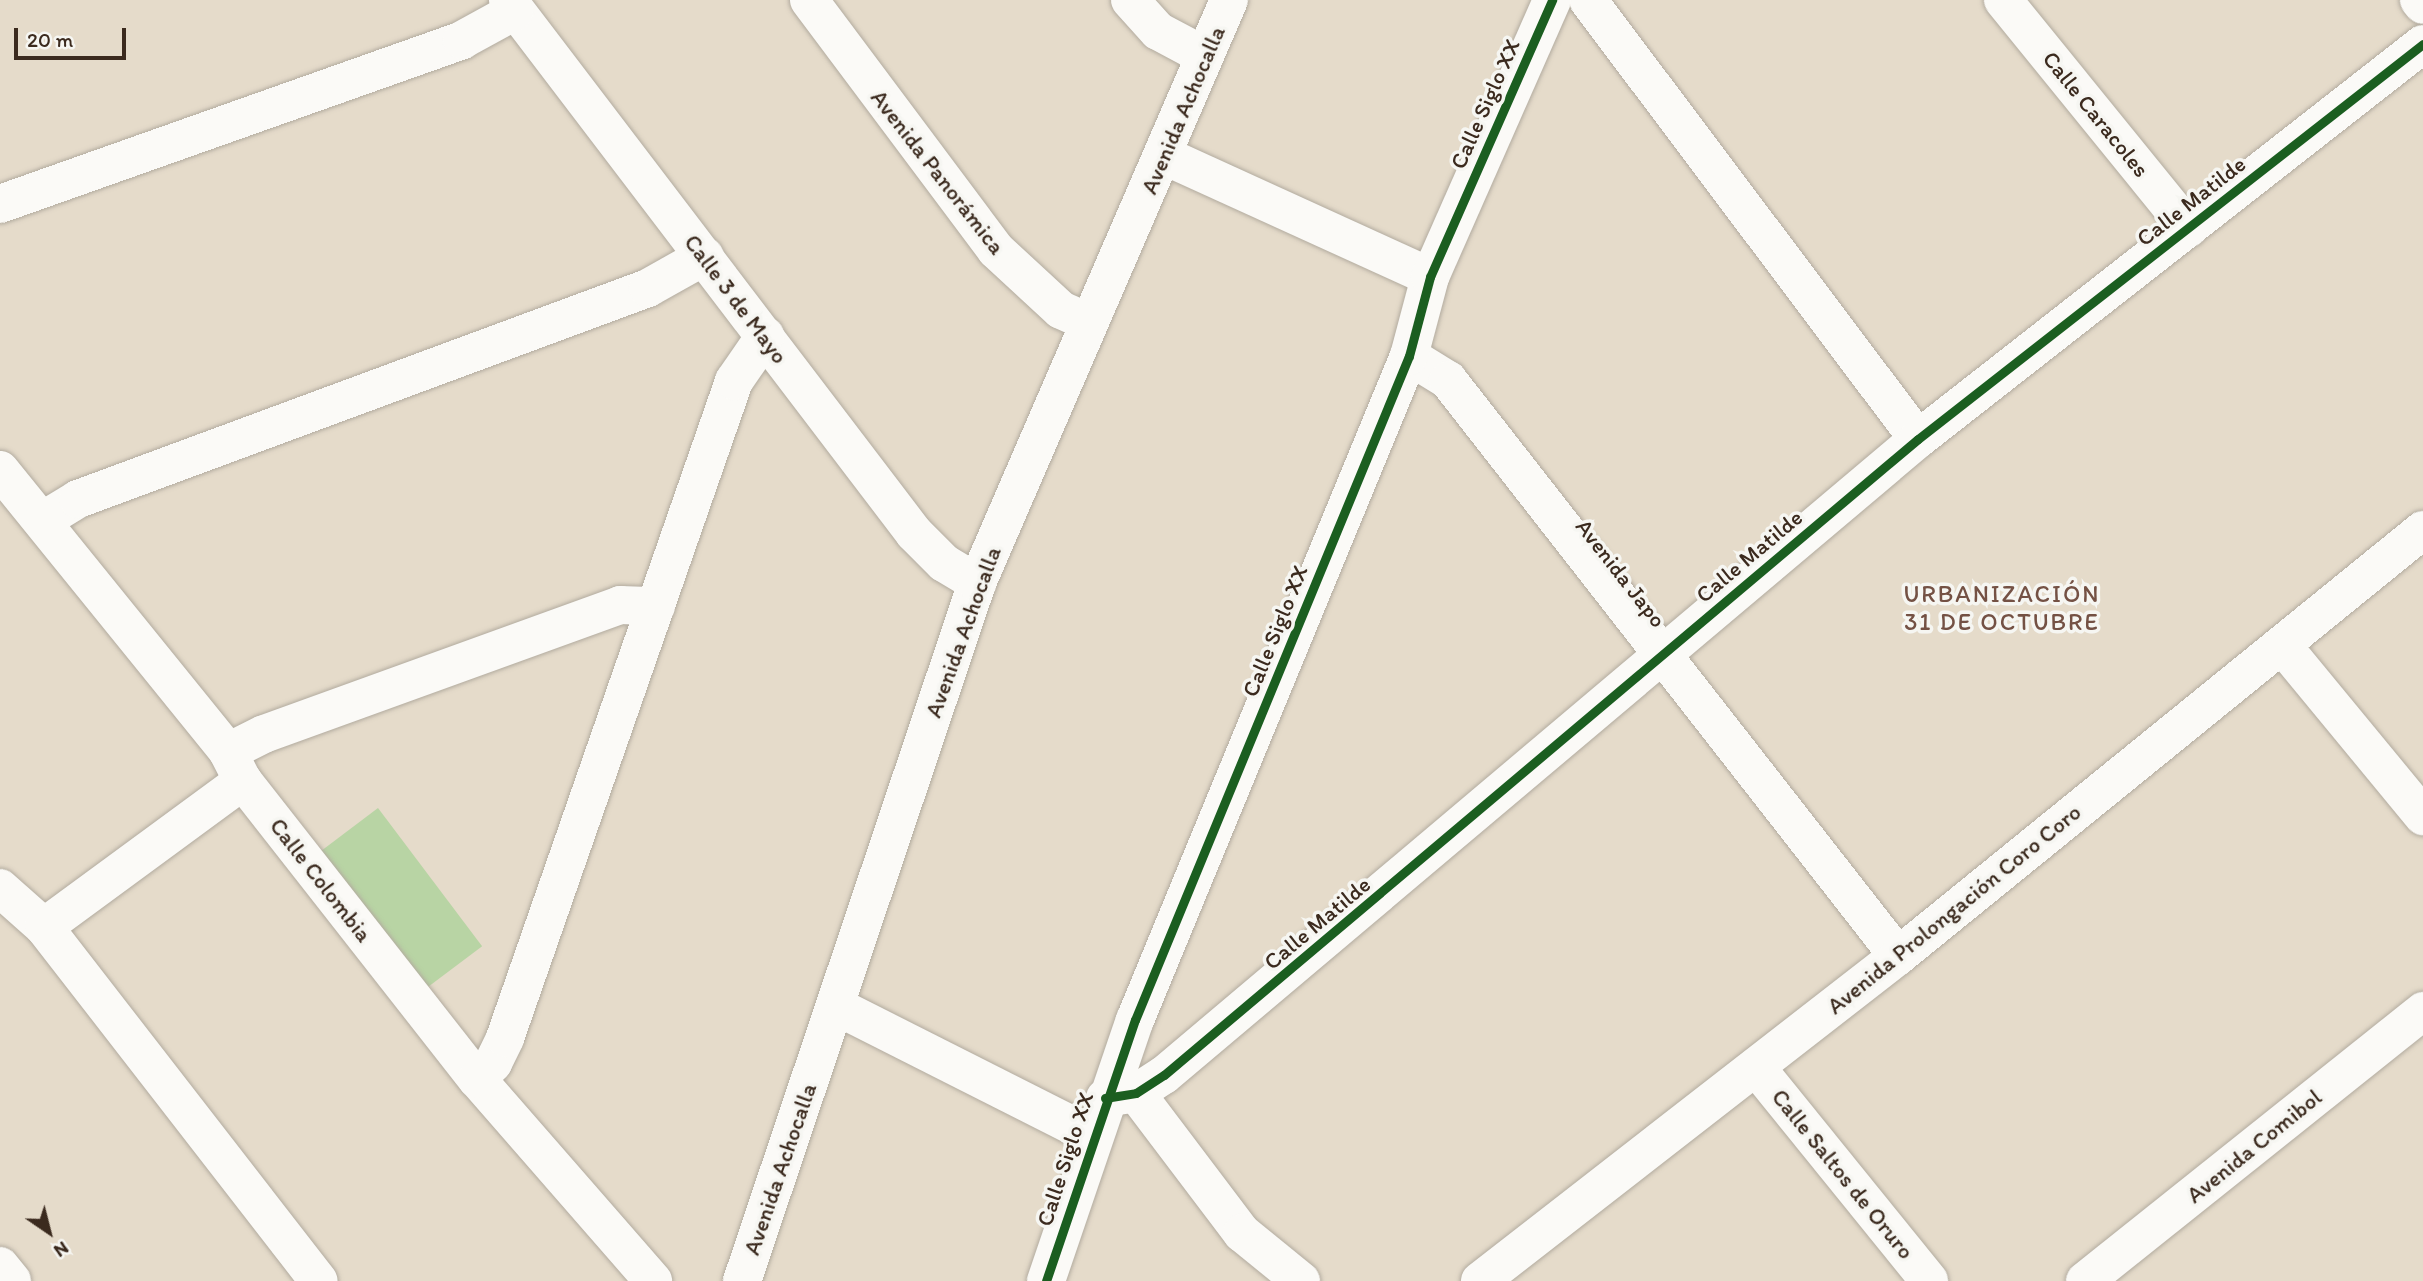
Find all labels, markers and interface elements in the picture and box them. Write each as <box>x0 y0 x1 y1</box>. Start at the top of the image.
scale bar <box>18 14 130 58</box>
street label: Avenida Achocalla <box>1135 22 1231 198</box>
text: 20 m <box>27 27 73 52</box>
street label: Calle Siglo XX <box>1444 35 1526 173</box>
street label: Calle Caracoles <box>2037 46 2155 182</box>
street label: Avenida Panorámica <box>865 84 1011 260</box>
street label: Calle Matilde <box>2131 150 2251 252</box>
street label: Calle 3 de Mayo <box>678 229 794 369</box>
street label: Calle Matilde <box>1690 503 1808 609</box>
street label: Avenida Japo <box>1570 513 1672 633</box>
street label: Avenida Achocalla <box>919 543 1007 721</box>
street label: Calle Siglo XX <box>1236 562 1314 700</box>
district label: URBANIZACIÓN 31 DE OCTUBRE <box>1906 580 2098 636</box>
street label: Avenida Prolongación Coro Coro <box>1821 798 2087 1020</box>
street label: Calle Colombia <box>264 813 378 947</box>
street label: Calle Matilde <box>1258 870 1376 976</box>
street label: Avenida Achocalla <box>738 1079 822 1259</box>
street label: Calle Saltos de Oruro <box>1766 1083 1920 1265</box>
street label: Avenida Comibol <box>2181 1083 2327 1209</box>
street label: Calle Siglo XX <box>1030 1089 1100 1229</box>
north arrow <box>14 1197 84 1267</box>
text: N <box>49 1237 73 1263</box>

